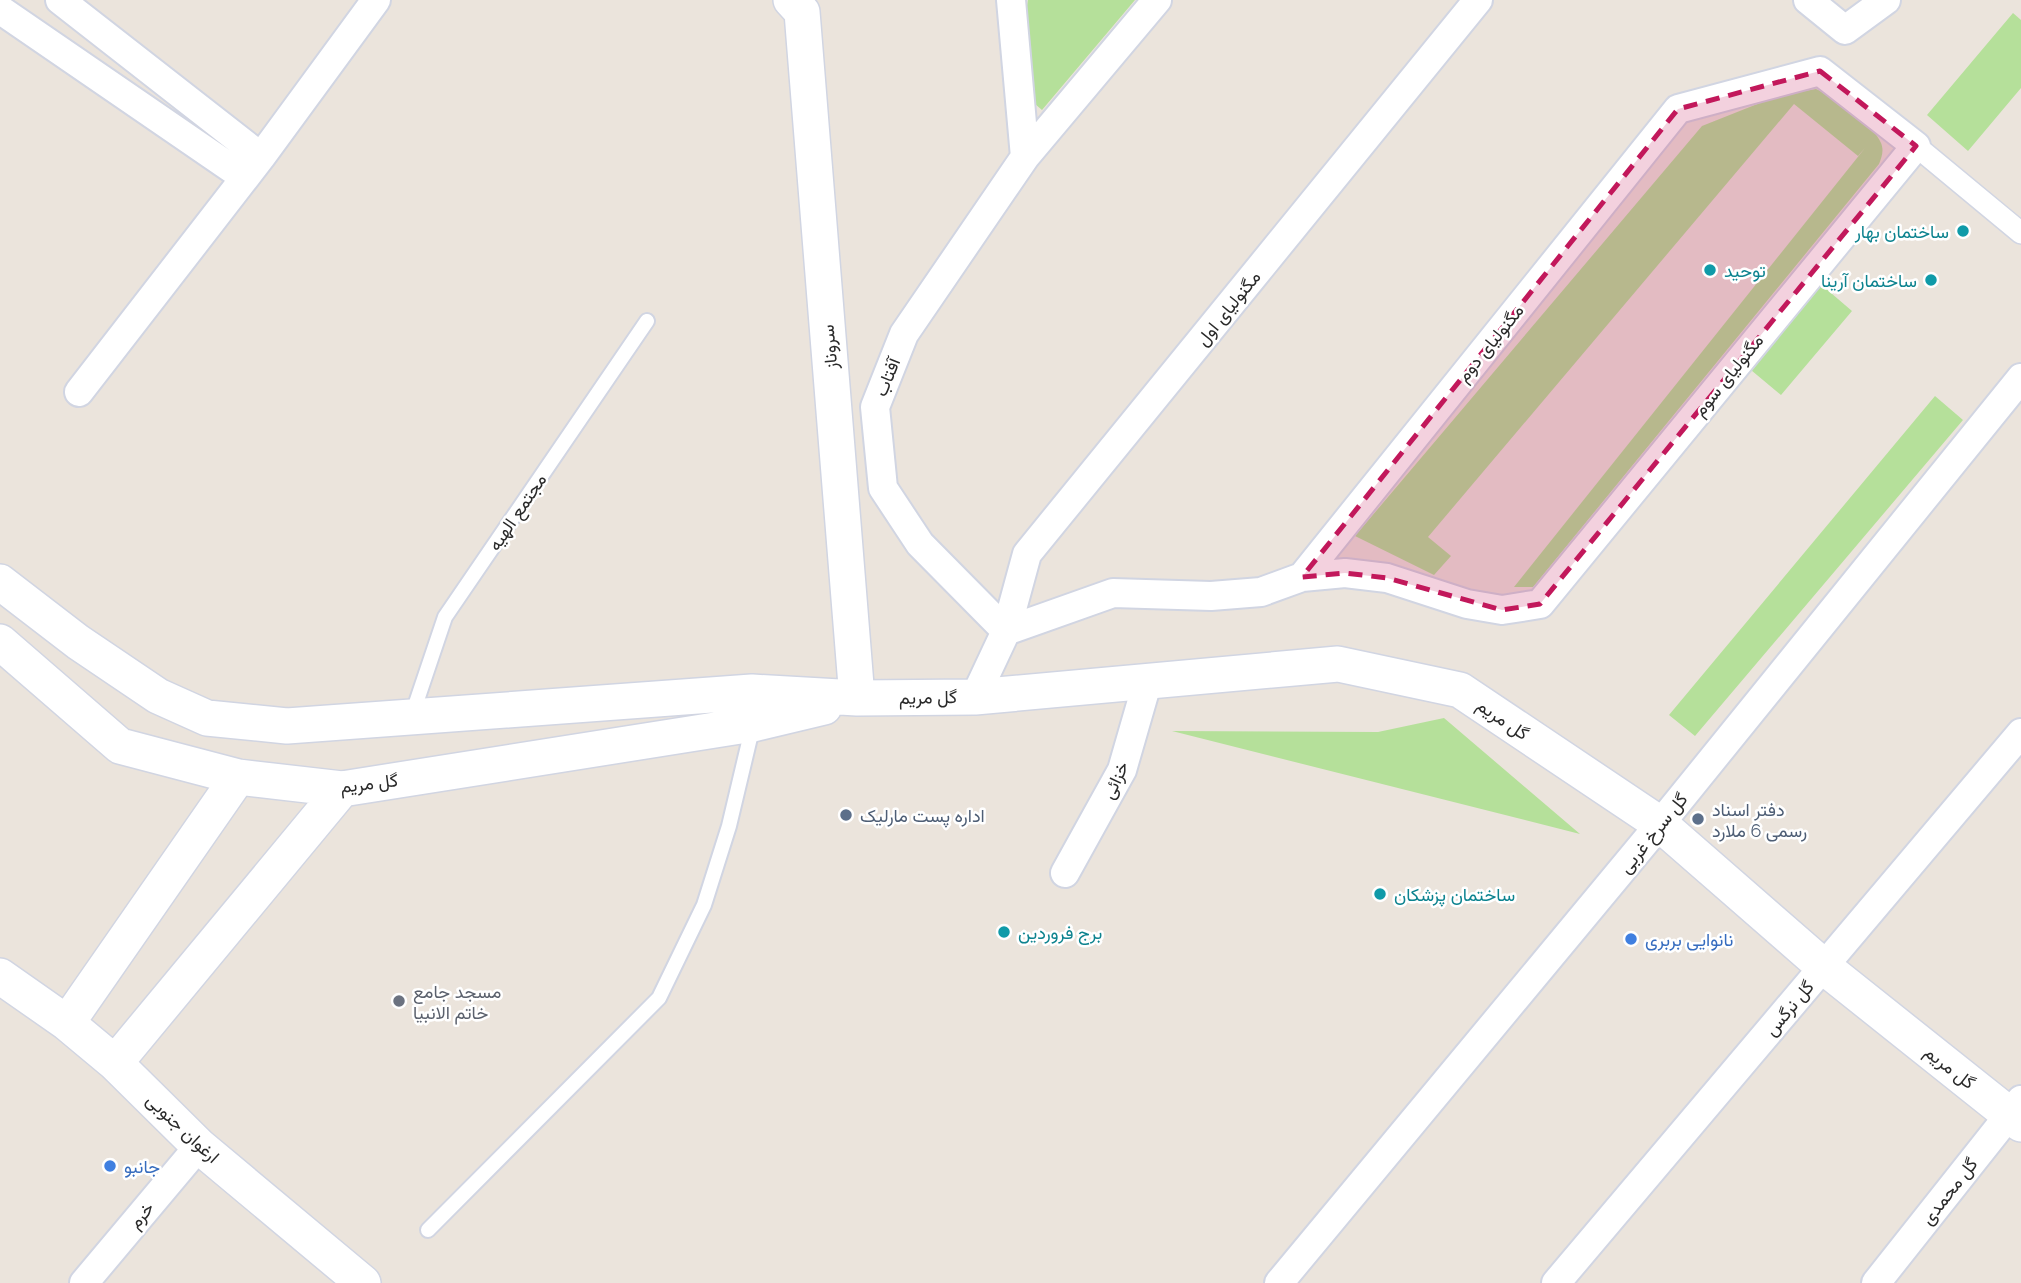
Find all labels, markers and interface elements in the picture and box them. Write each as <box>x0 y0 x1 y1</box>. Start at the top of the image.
place label: ساختمان بهار <box>1854 221 1949 243</box>
marker: ساختمان بهار <box>1955 223 1971 239</box>
place label: توحید <box>1724 260 1766 282</box>
marker: توحید <box>1702 262 1718 278</box>
street label: مگنولیای اول <box>1191 266 1265 350</box>
place label: ساختمان آرینا <box>1821 270 1917 292</box>
marker: ساختمان آرینا <box>1923 272 1939 288</box>
street label: مگنولیای دوم <box>1452 300 1529 387</box>
street label: سروناز <box>817 324 842 371</box>
street label: مگنولیای سوم <box>1689 330 1769 422</box>
street label: آفتاب <box>870 353 905 399</box>
street label: مجتمع الهیه <box>484 470 552 556</box>
street label: گل مریم <box>899 686 957 710</box>
street label: گل مریم <box>1472 694 1533 746</box>
street label: خزائی <box>1097 758 1134 803</box>
street label: گل مریم <box>339 769 399 799</box>
street label: گل سرخ غربی <box>1614 789 1693 879</box>
place label: دفتر اسناد رسمی 6 ملارد <box>1712 799 1807 842</box>
place label: اداره پست مارلیک <box>860 805 985 828</box>
marker: اداره پست مارلیک <box>838 807 854 823</box>
marker: دفتر اسناد رسمی 6 ملارد <box>1690 811 1706 827</box>
place label: ساختمان پزشکان <box>1394 884 1515 907</box>
marker: ساختمان پزشکان <box>1372 886 1388 902</box>
place label: برج فروردین <box>1018 922 1102 945</box>
marker: برج فروردین <box>996 924 1012 940</box>
place label: نانوایی بربری <box>1645 929 1733 951</box>
marker: نانوایی بربری <box>1623 931 1639 947</box>
street label: گل نرگس <box>1760 976 1819 1040</box>
place label: مسجد جامع خاتم الانبیا <box>413 981 501 1025</box>
marker: مسجد جامع خاتم الانبیا <box>391 993 407 1009</box>
street label: گل مریم <box>1919 1041 1979 1095</box>
street label: ارغوان جنوبی <box>141 1089 224 1168</box>
street label: گل محمدی <box>1916 1153 1982 1229</box>
place label: جانبو <box>124 1156 160 1178</box>
marker: جانبو <box>102 1158 118 1174</box>
street label: خرم <box>124 1197 160 1234</box>

